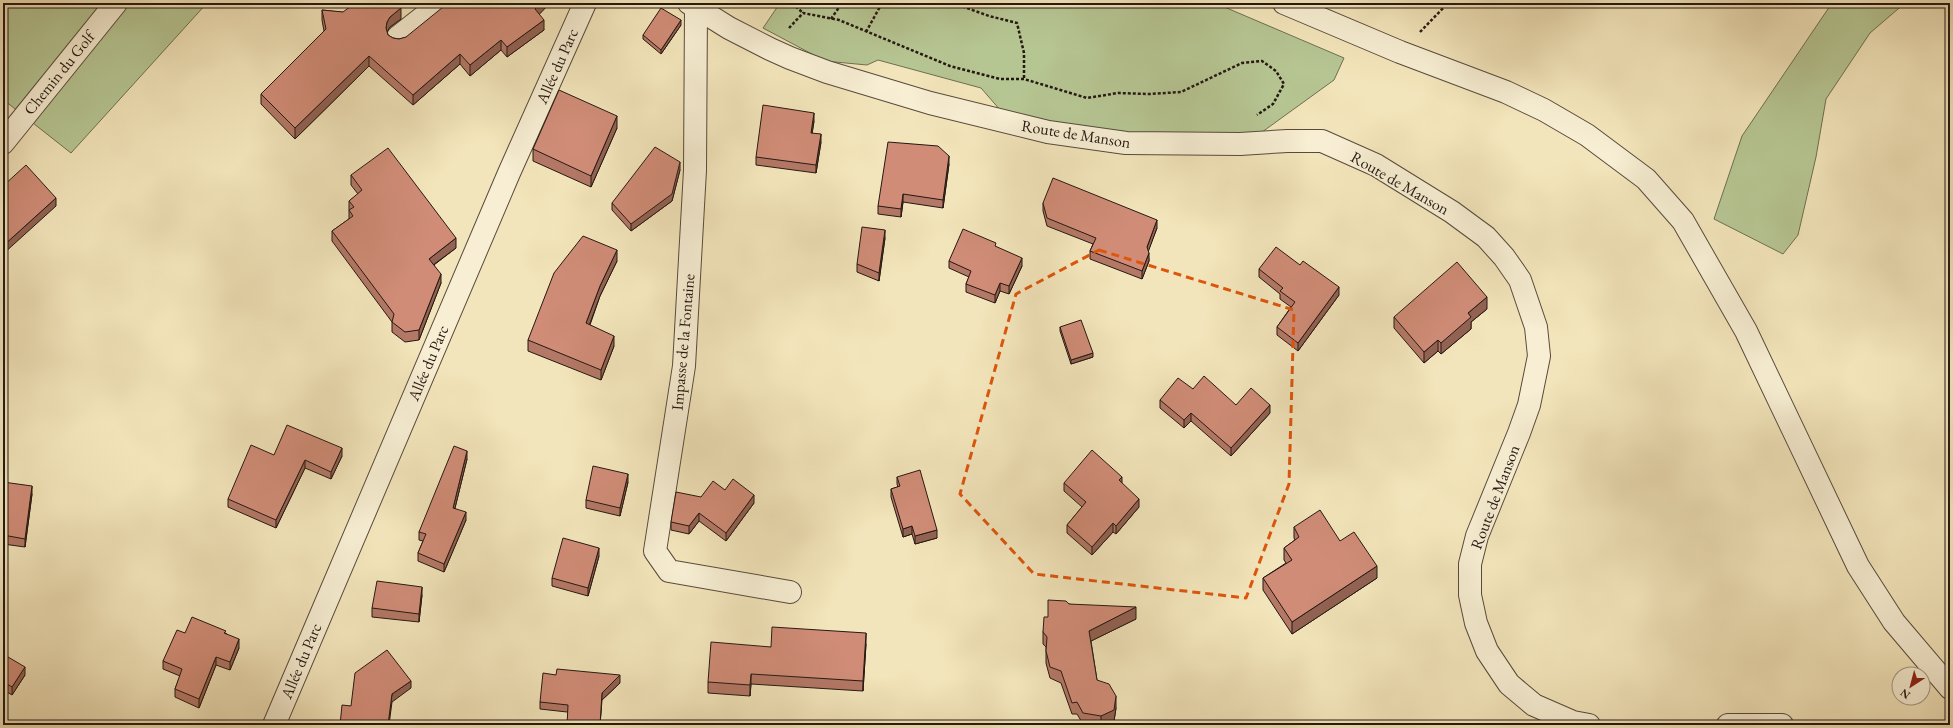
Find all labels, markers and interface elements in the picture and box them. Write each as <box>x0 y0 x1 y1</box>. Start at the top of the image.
street label: Chemin du Golf <box>19 25 100 119</box>
street label: Allée du Parc <box>531 25 583 108</box>
street label: Route de Manson <box>1020 115 1133 153</box>
street label: Route de Manson <box>1347 146 1453 220</box>
street label: Impasse de la Fontaine <box>667 273 699 411</box>
street label: Allée du Parc <box>402 322 453 405</box>
street label: Route de Manson <box>1465 441 1525 552</box>
street label: Allée du Parc <box>275 620 326 703</box>
north arrow <box>1891 666 1931 706</box>
text: N <box>1897 686 1913 702</box>

